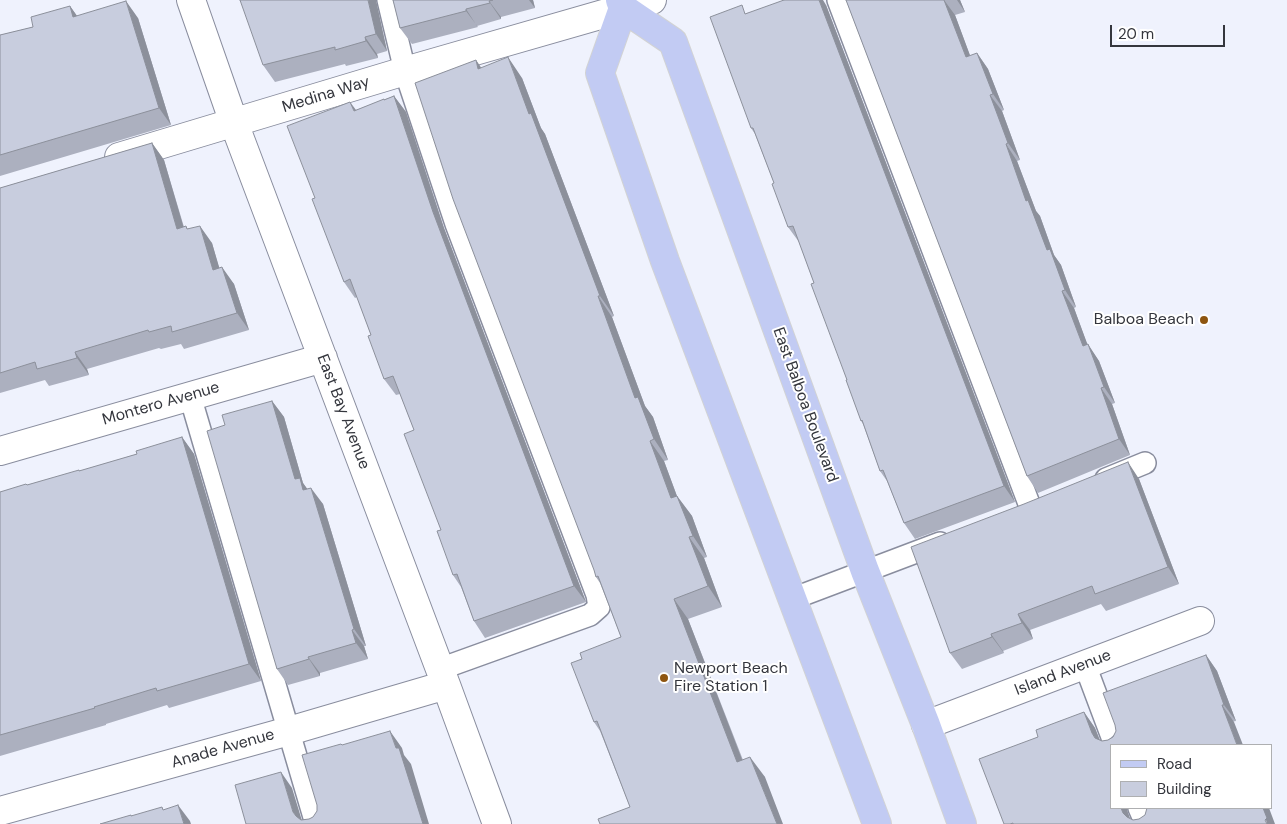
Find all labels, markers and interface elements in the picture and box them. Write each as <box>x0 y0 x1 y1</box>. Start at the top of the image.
scale bar <box>1112 15 1227 47</box>
text: 20 m <box>1118 24 1154 44</box>
street label: Medina Way <box>280 73 372 117</box>
place label: Balboa Beach <box>1094 310 1194 330</box>
marker: Balboa Beach <box>1198 314 1210 326</box>
street label: East Balboa Boulevard <box>768 325 842 485</box>
street label: East Bay Avenue <box>312 352 374 472</box>
street label: Montero Avenue <box>100 378 222 430</box>
street label: Island Avenue <box>1012 646 1114 700</box>
place label: Newport Beach Fire Station 1 <box>674 659 788 697</box>
marker: Newport Beach Fire Station 1 <box>658 672 670 684</box>
street label: Anade Avenue <box>169 725 277 773</box>
legend <box>1110 744 1272 809</box>
text: Road <box>1157 754 1192 774</box>
text: Building <box>1157 779 1212 799</box>

